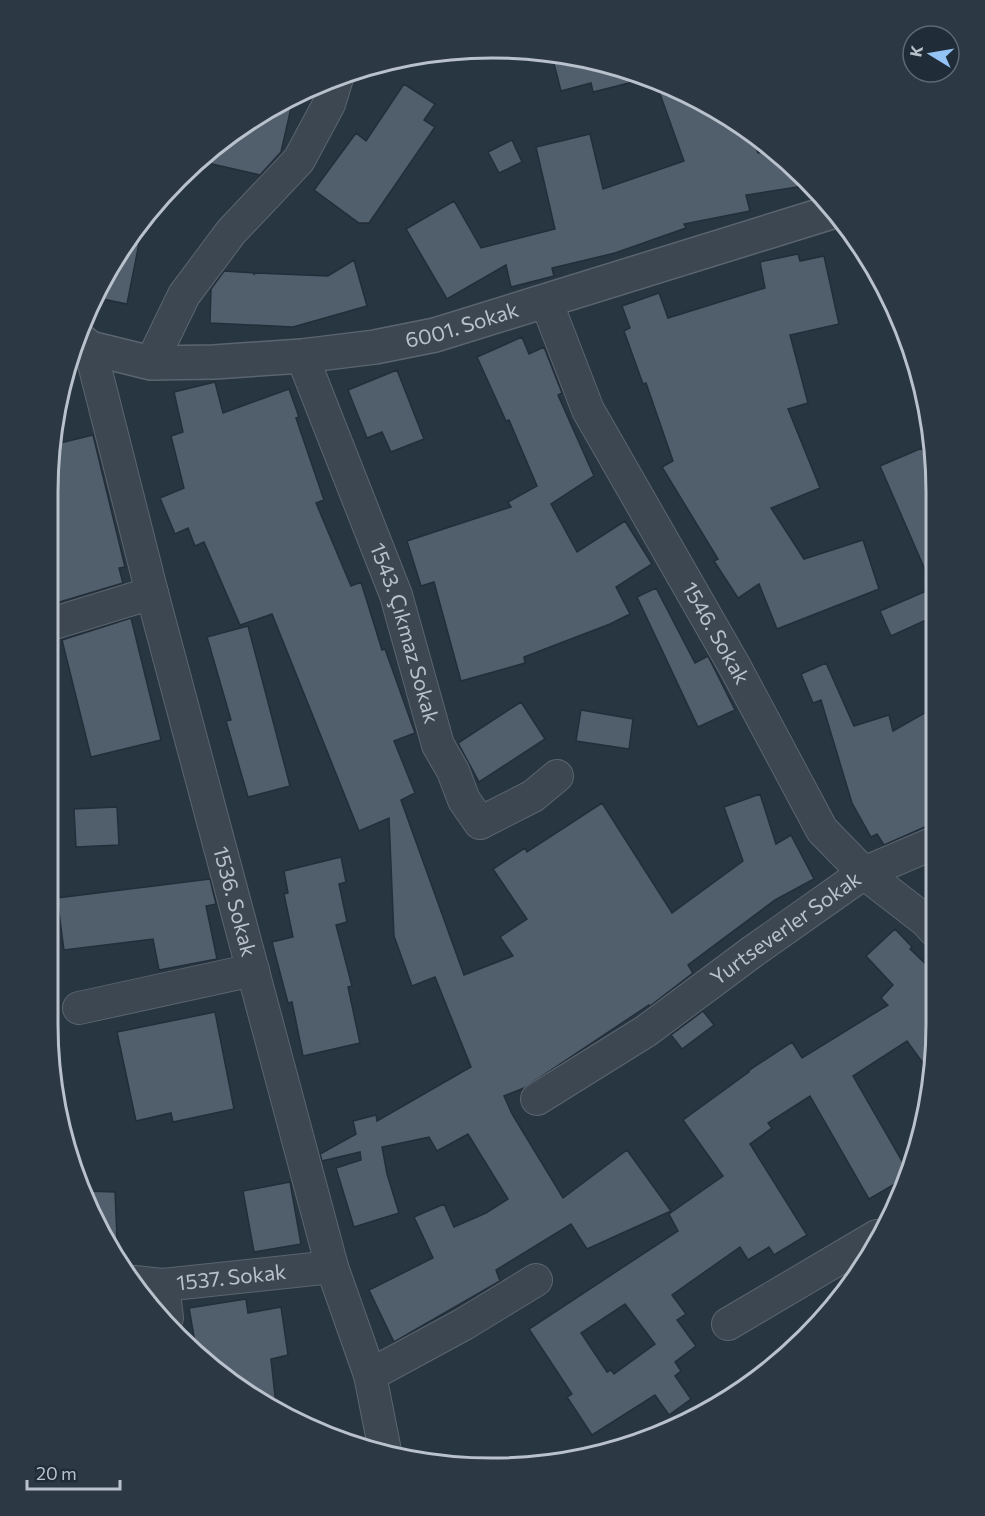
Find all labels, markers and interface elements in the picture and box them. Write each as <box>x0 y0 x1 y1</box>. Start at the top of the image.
north arrow <box>901 24 961 84</box>
text: K <box>905 44 926 58</box>
street label: 6001. Sokak <box>403 296 521 352</box>
street label: 1543. Çıkmaz Sokak <box>366 539 445 726</box>
street label: 1546. Sokak <box>678 577 756 688</box>
street label: 1536. Sokak <box>209 843 262 959</box>
street label: Yurtseverler Sokak <box>705 865 865 990</box>
street label: 1537. Sokak <box>175 1258 287 1294</box>
scale bar <box>27 1453 120 1491</box>
text: 20 m <box>36 1462 77 1484</box>

